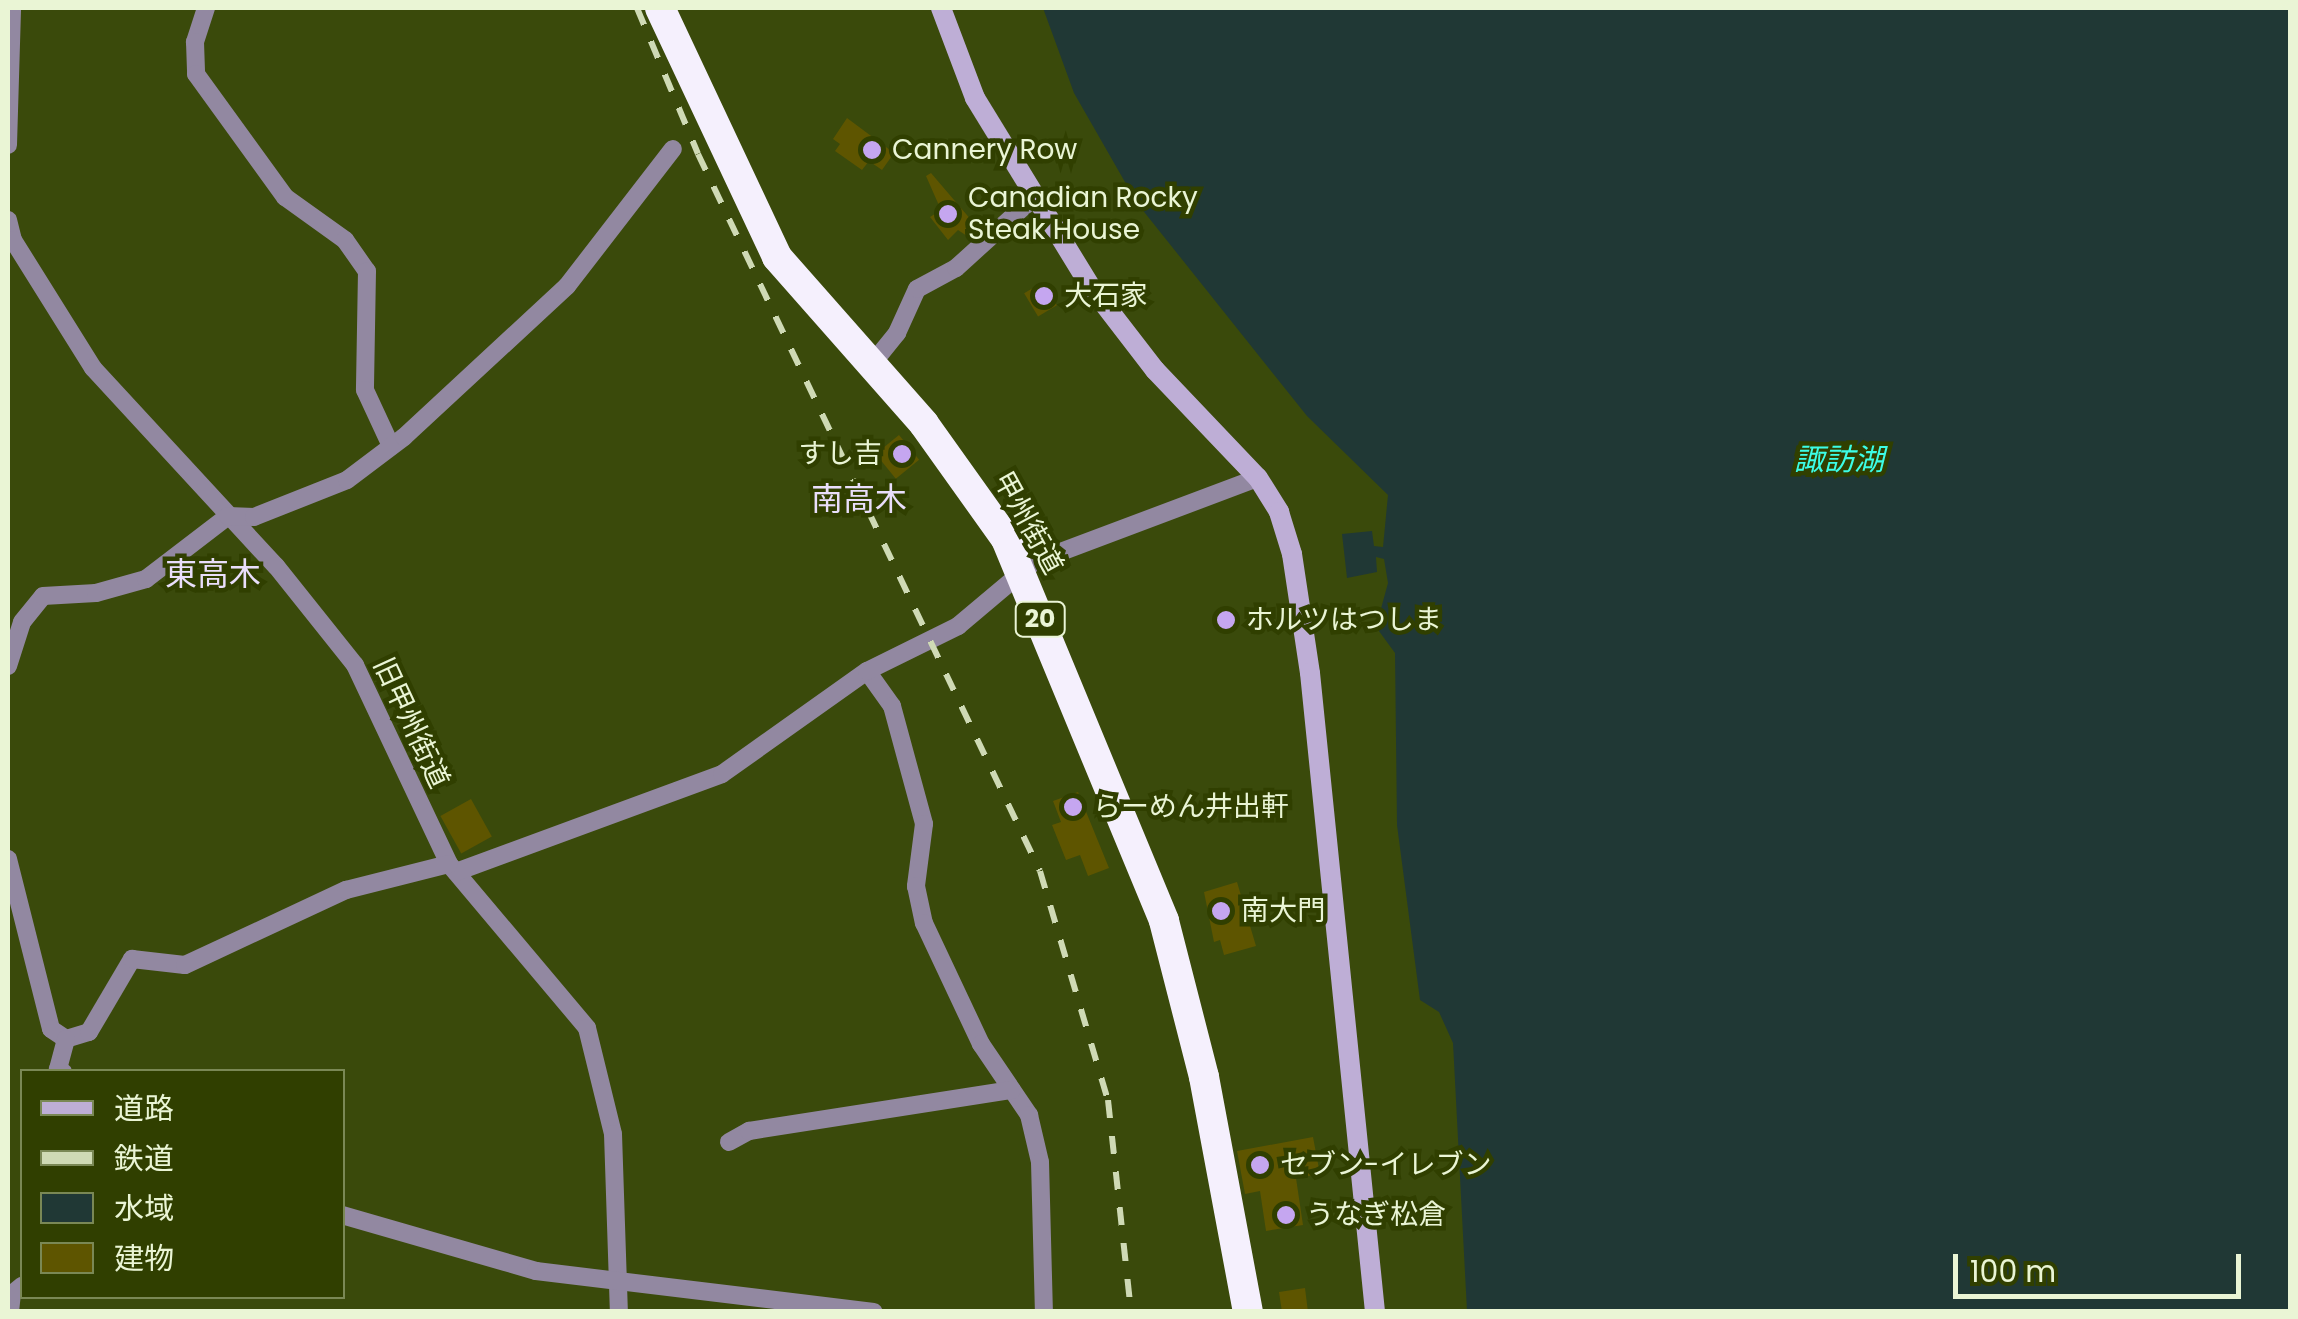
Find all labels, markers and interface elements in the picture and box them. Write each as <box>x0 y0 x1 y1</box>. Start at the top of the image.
place label: Cannery Row <box>892 133 1077 167</box>
marker: Cannery Row <box>861 139 883 161</box>
place label: Canadian Rocky Steak House <box>968 181 1198 247</box>
marker: Canadian Rocky Steak House <box>937 203 959 225</box>
place label: 大石家 <box>1064 279 1148 313</box>
marker: 大石家 <box>1033 285 1055 307</box>
place label: すし吉 <box>798 437 882 471</box>
water label: 諏訪湖 <box>1794 442 1884 478</box>
marker: すし吉 <box>891 443 913 465</box>
street label: 甲州街道 <box>986 466 1070 580</box>
district label: 南高木 <box>811 480 907 518</box>
district label: 東高木 <box>165 555 261 593</box>
road number: 20 <box>1012 599 1068 639</box>
place label: ホルツはつしま <box>1246 603 1442 637</box>
marker: ホルツはつしま <box>1215 609 1237 631</box>
street label: 旧甲州街道 <box>366 652 456 794</box>
place label: らーめん井出軒 <box>1093 790 1289 824</box>
marker: らーめん井出軒 <box>1062 796 1084 818</box>
place label: 南大門 <box>1241 894 1325 928</box>
marker: 南大門 <box>1210 900 1232 922</box>
legend <box>20 1069 345 1299</box>
text: 道路 <box>114 1087 174 1130</box>
text: 鉄道 <box>114 1137 174 1180</box>
place label: セブン-イレブン <box>1280 1148 1491 1182</box>
marker: セブン-イレブン <box>1249 1154 1271 1176</box>
text: 水域 <box>114 1187 174 1230</box>
place label: うなぎ松倉 <box>1306 1198 1446 1232</box>
marker: うなぎ松倉 <box>1275 1204 1297 1226</box>
scale bar <box>1958 1234 2246 1296</box>
text: 建物 <box>114 1237 174 1280</box>
text: 100 m <box>1970 1250 2056 1293</box>

